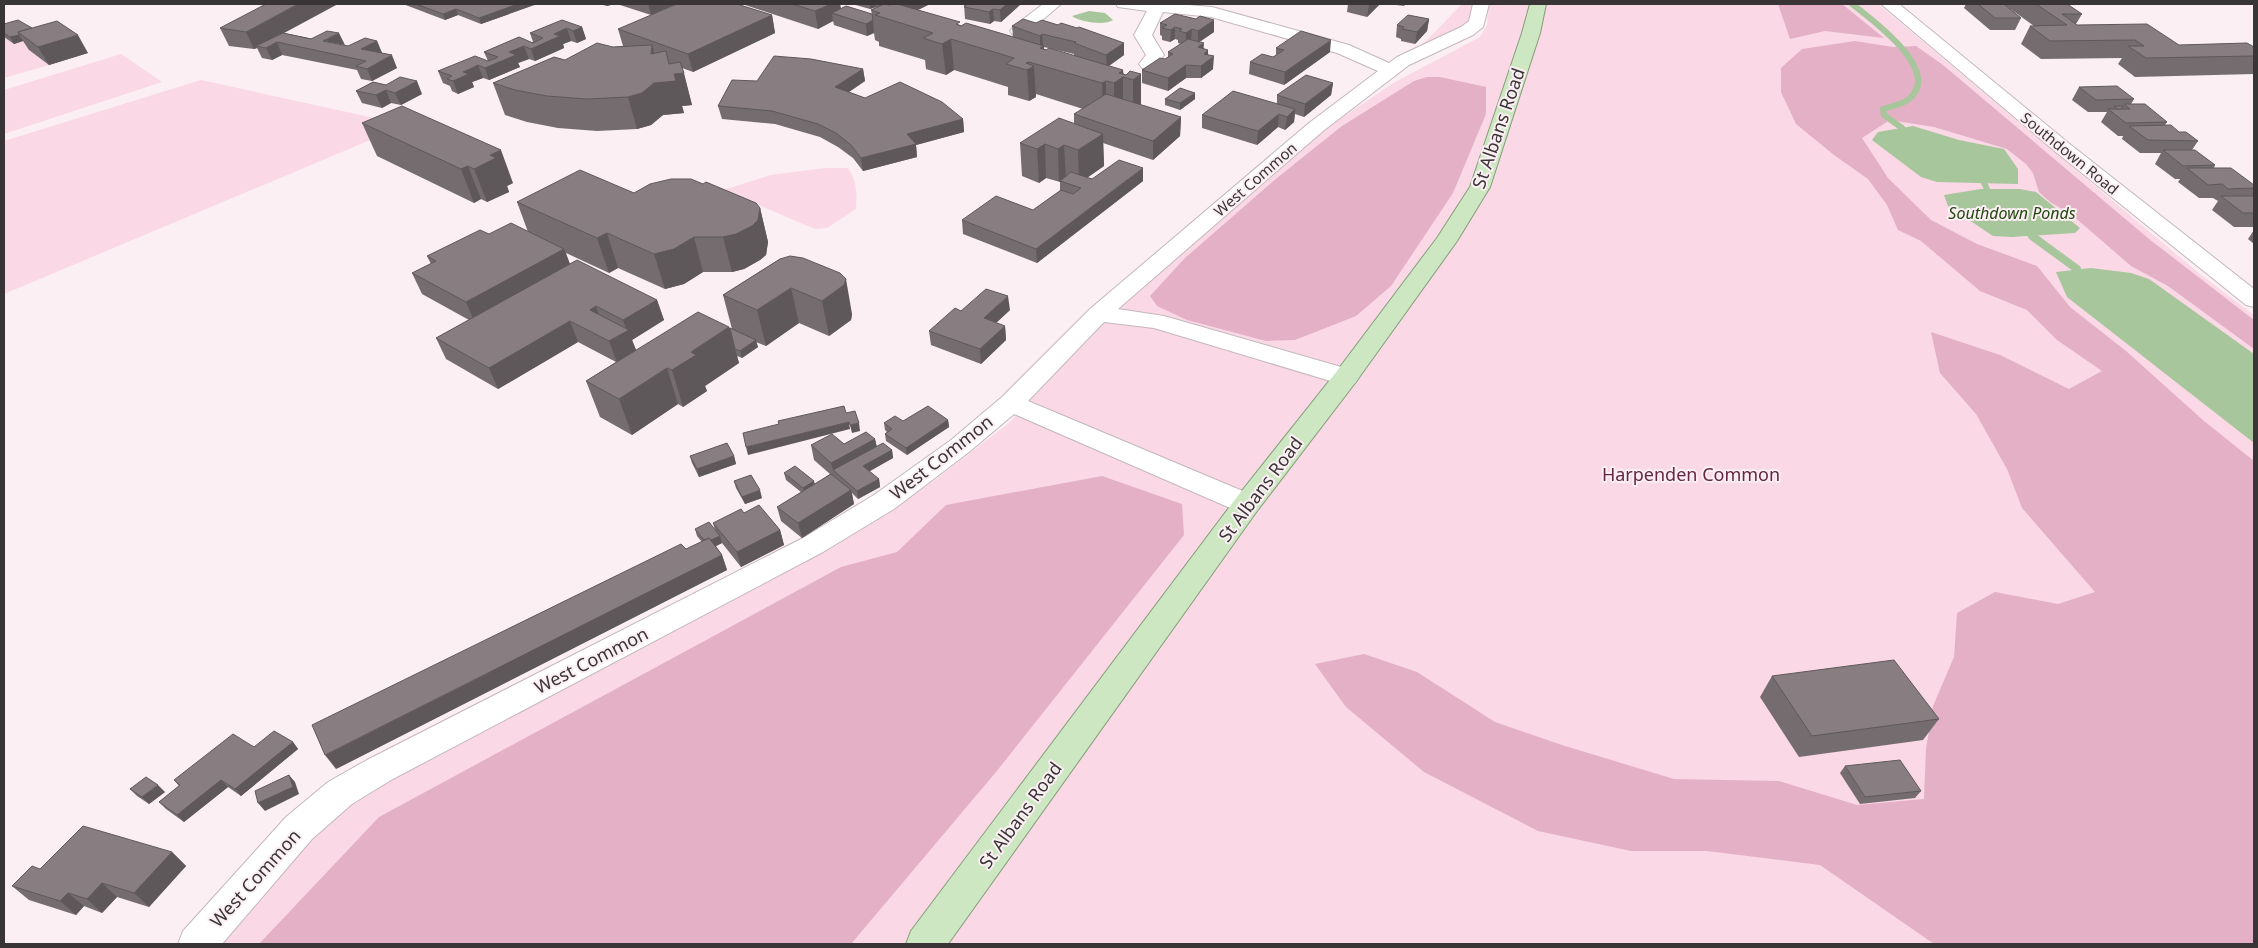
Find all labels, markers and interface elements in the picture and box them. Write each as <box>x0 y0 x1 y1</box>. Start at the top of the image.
street label: St Albans Road <box>1466 64 1530 192</box>
street label: Southdown Road <box>2017 107 2123 199</box>
street label: West Common <box>1209 137 1301 221</box>
water label: Southdown Ponds <box>1948 202 2076 224</box>
street label: West Common <box>885 409 997 505</box>
street label: St Albans Road <box>1212 431 1308 547</box>
park label: Harpenden Common <box>1602 462 1780 486</box>
street label: West Common <box>530 621 652 699</box>
street label: St Albans Road <box>973 757 1067 873</box>
street label: West Common <box>205 824 305 932</box>

